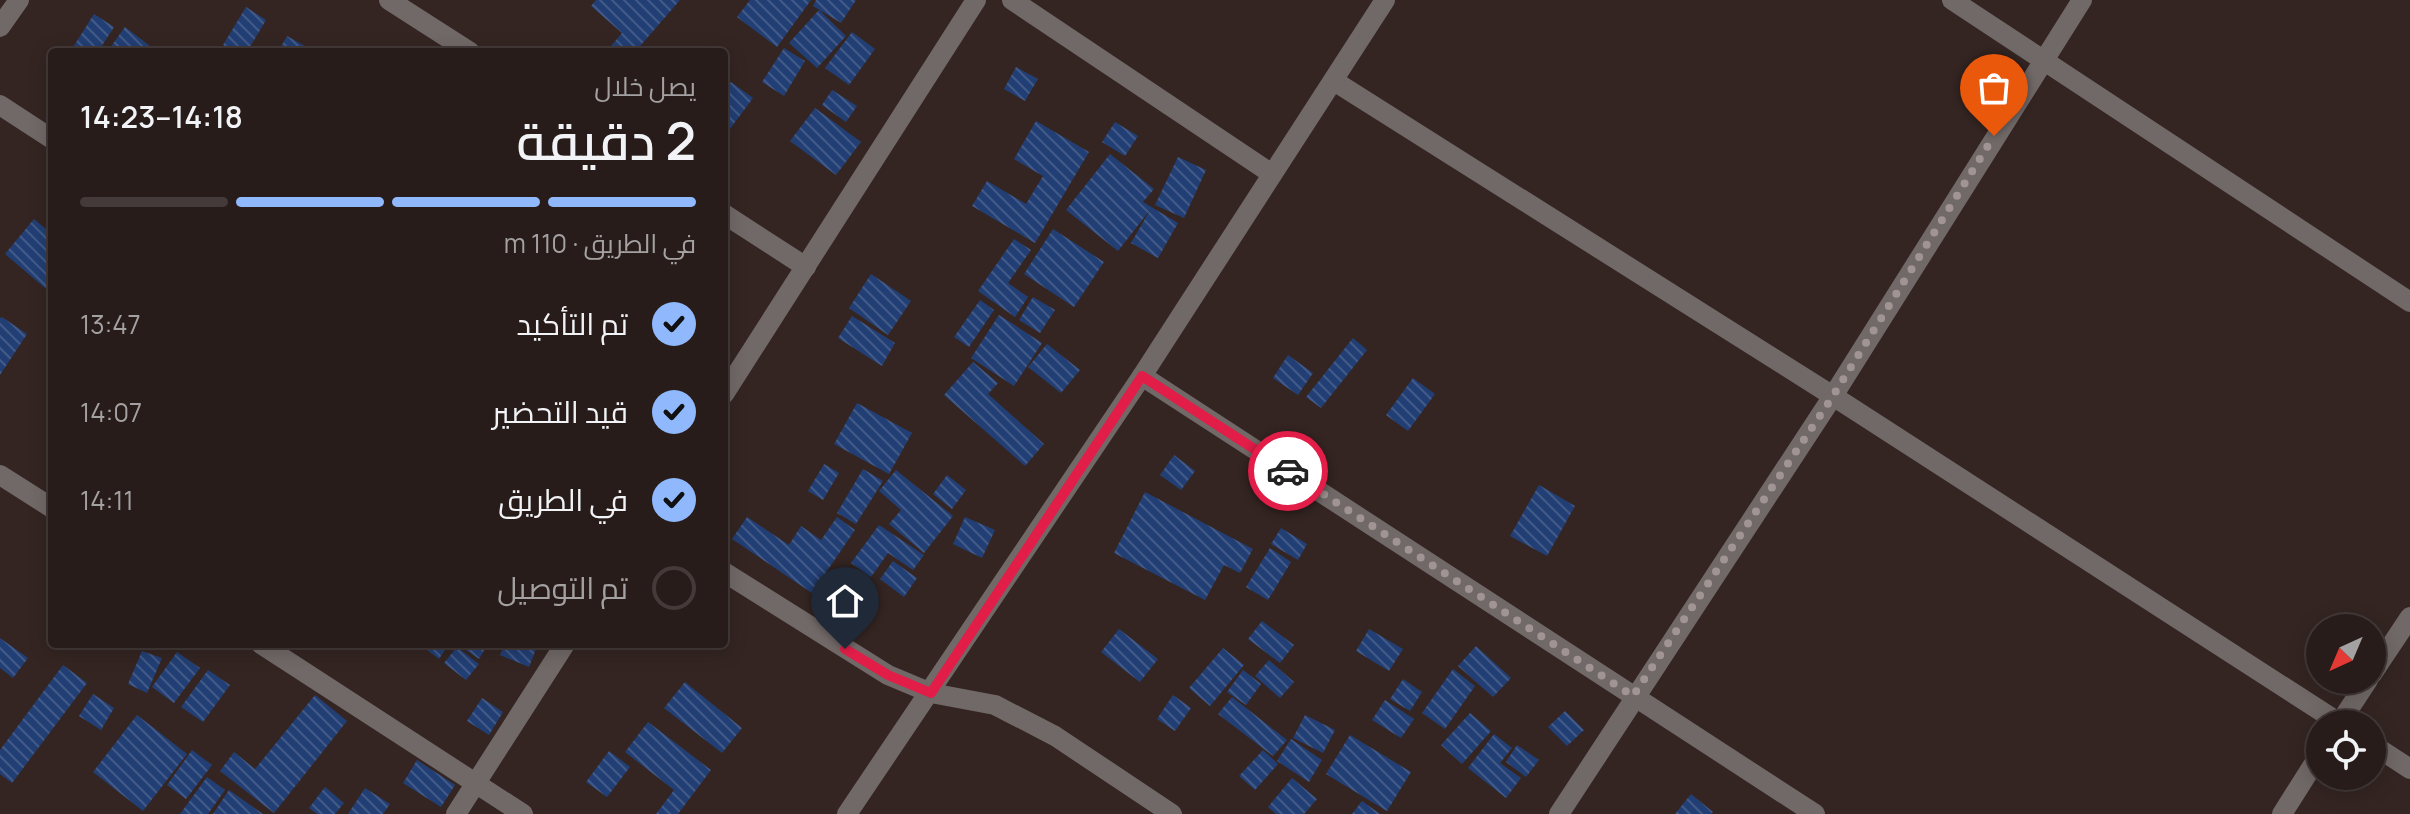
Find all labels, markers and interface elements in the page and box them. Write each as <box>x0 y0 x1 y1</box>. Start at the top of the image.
pin <box>1960 54 2028 136</box>
icon: bag <box>1972 66 2016 110</box>
text: يصل خلال <box>594 68 696 104</box>
text: 14:18–14:23 <box>80 96 243 137</box>
text: 2 دقيقة <box>517 105 696 176</box>
text: في الطريق · 110 m <box>504 225 696 261</box>
icon: check <box>652 302 696 346</box>
text: تم التأكيد <box>517 303 628 344</box>
text: 13:47 <box>80 306 141 342</box>
icon: check <box>652 390 696 434</box>
text: قيد التحضير <box>492 391 628 432</box>
text: 14:07 <box>80 394 142 430</box>
courier <box>1248 431 1328 511</box>
icon: car <box>1266 449 1310 493</box>
icon: check <box>652 478 696 522</box>
text: في الطريق <box>498 479 628 520</box>
text: 14:11 <box>80 482 134 518</box>
text: تم التوصيل <box>497 567 628 608</box>
pin <box>811 567 879 649</box>
icon: home <box>823 579 867 623</box>
north arrow <box>2306 614 2386 694</box>
map controls <box>2306 614 2386 790</box>
button: locate <box>2306 710 2386 790</box>

